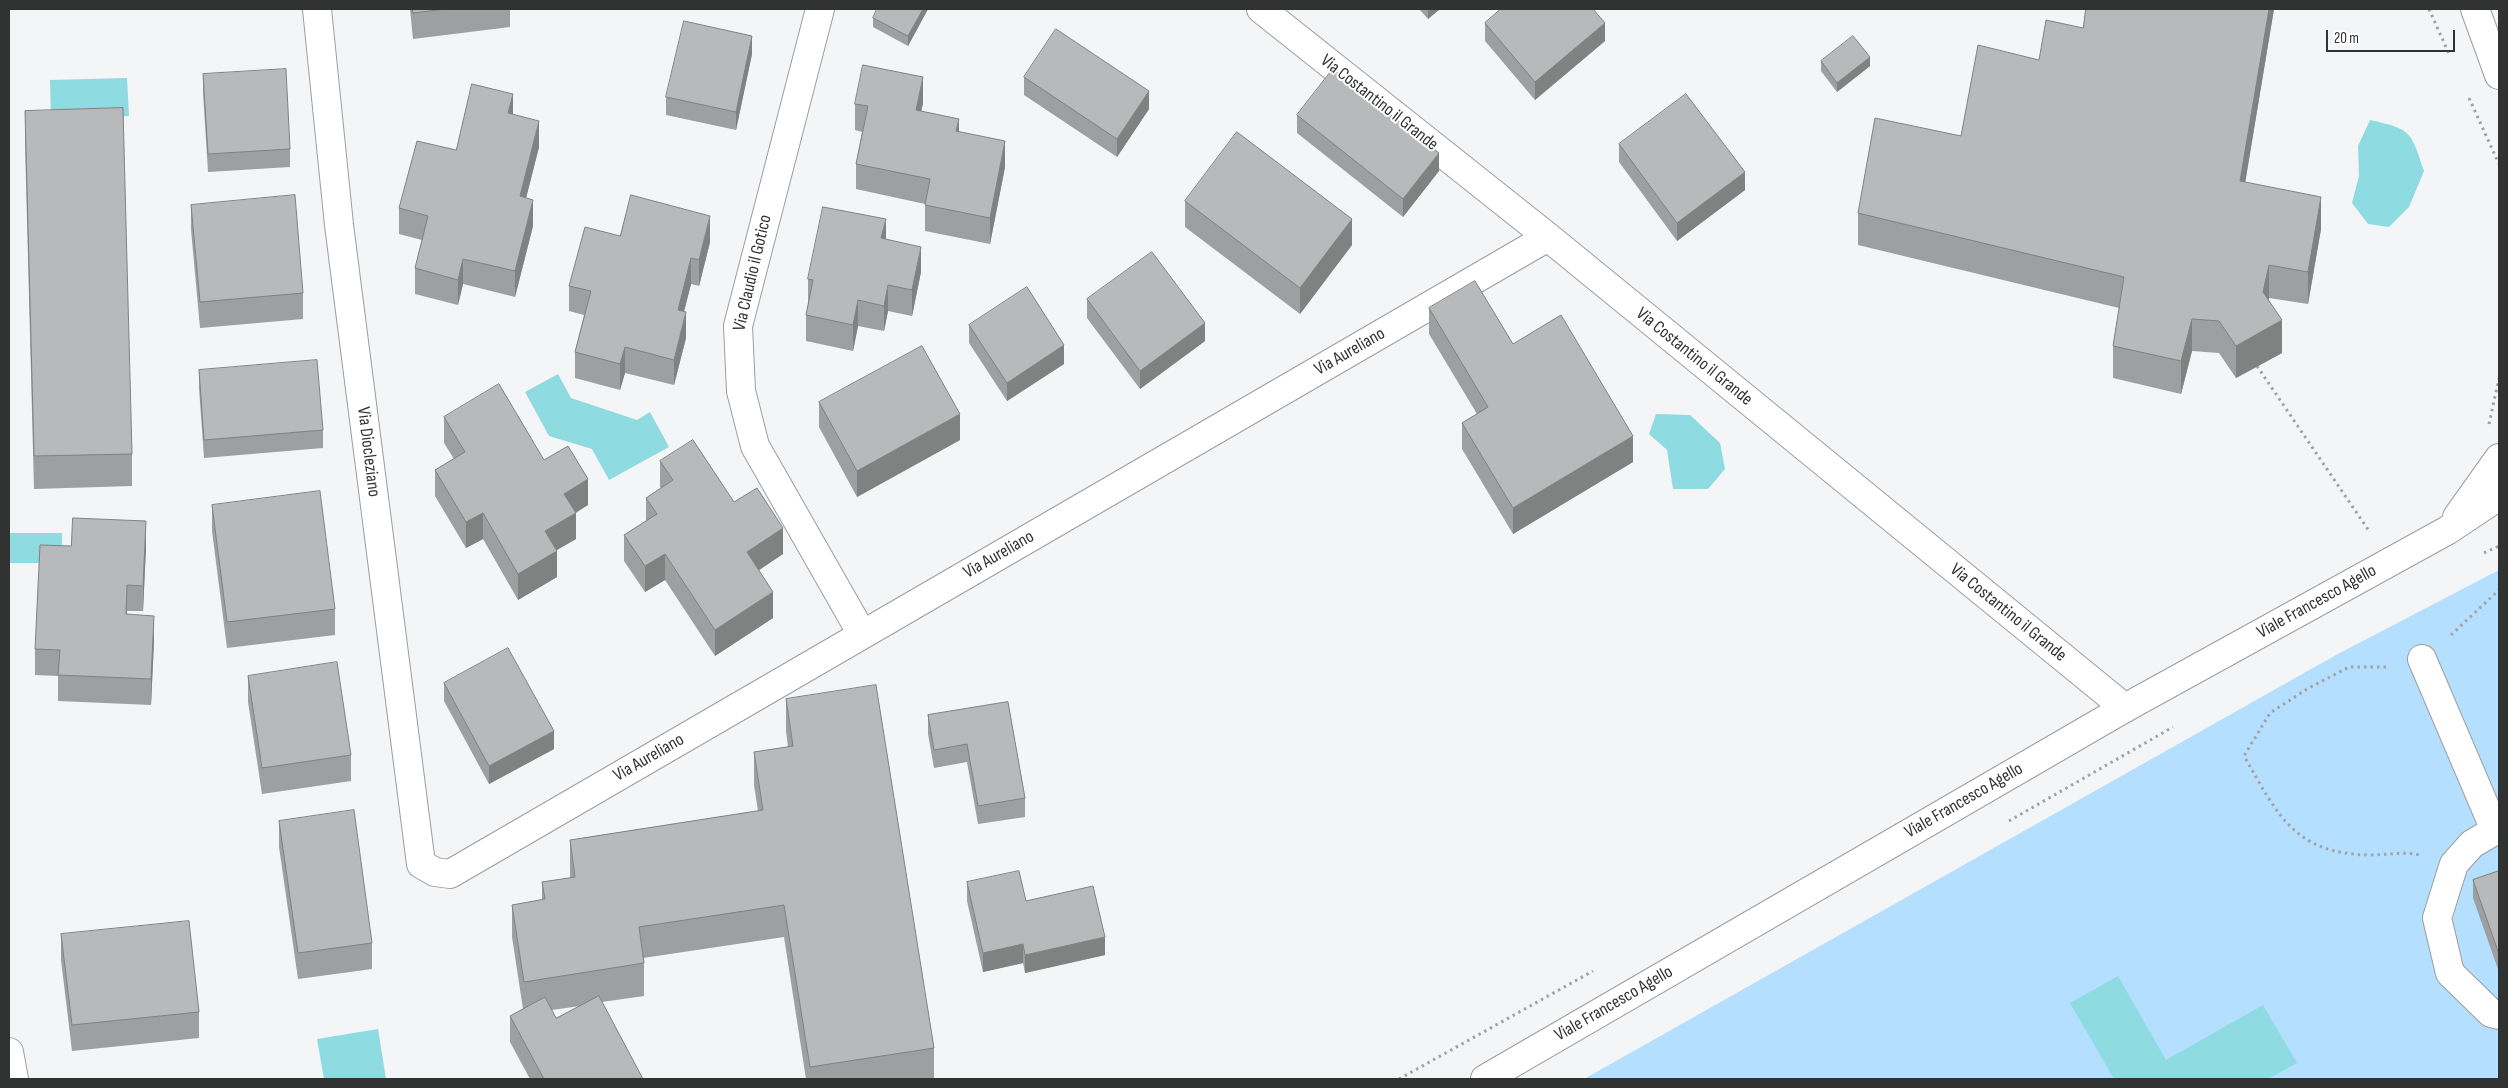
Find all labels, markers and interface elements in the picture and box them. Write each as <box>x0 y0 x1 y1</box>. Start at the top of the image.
scale bar <box>2328 20 2457 52</box>
text: 20 m <box>2334 29 2359 48</box>
street label: Via Costantino il Grande <box>1316 50 1442 156</box>
street label: Via Claudio il Gotico <box>729 213 777 333</box>
street label: Via Costantino il Grande <box>1631 303 1757 411</box>
street label: Via Aureliano <box>1311 323 1389 381</box>
street label: Via Diocleziano <box>352 406 384 498</box>
street label: Via Aureliano <box>960 526 1038 584</box>
street label: Via Costantino il Grande <box>1945 559 2071 667</box>
street label: Viale Francesco Agello <box>2254 560 2380 644</box>
street label: Via Aureliano <box>610 729 688 787</box>
street label: Viale Francesco Agello <box>1901 758 2027 844</box>
street label: Viale Francesco Agello <box>1551 961 1677 1047</box>

